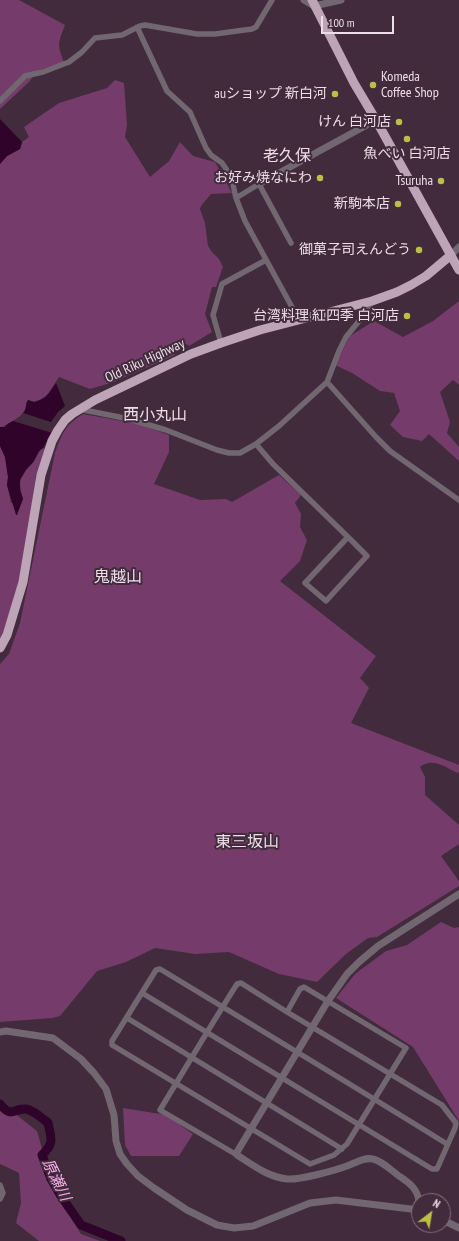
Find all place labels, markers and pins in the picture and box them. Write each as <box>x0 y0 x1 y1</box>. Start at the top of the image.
place label: Komeda Coffee Shop <box>381 69 439 102</box>
marker: Komeda Coffee Shop <box>368 80 378 90</box>
place label: auショップ 新白河 <box>214 86 327 102</box>
marker: auショップ 新白河 <box>330 89 340 99</box>
place label: けん 白河店 <box>318 114 391 130</box>
marker: けん 白河店 <box>394 117 404 127</box>
marker: 魚べい 白河店 <box>402 134 412 144</box>
place label: 魚べい 白河店 <box>364 146 450 162</box>
place label: お好み焼なにわ <box>214 170 312 186</box>
marker: お好み焼なにわ <box>315 173 325 183</box>
place label: Tsuruha <box>395 173 433 189</box>
marker: Tsuruha <box>436 176 446 186</box>
place label: 新駒本店 <box>334 196 390 212</box>
marker: 新駒本店 <box>393 199 403 209</box>
place label: 御菓子司えんどう <box>299 242 411 258</box>
marker: 御菓子司えんどう <box>414 245 424 255</box>
place label: 台湾料理 紅四季 白河店 <box>253 308 399 324</box>
marker: 台湾料理 紅四季 白河店 <box>402 311 412 321</box>

